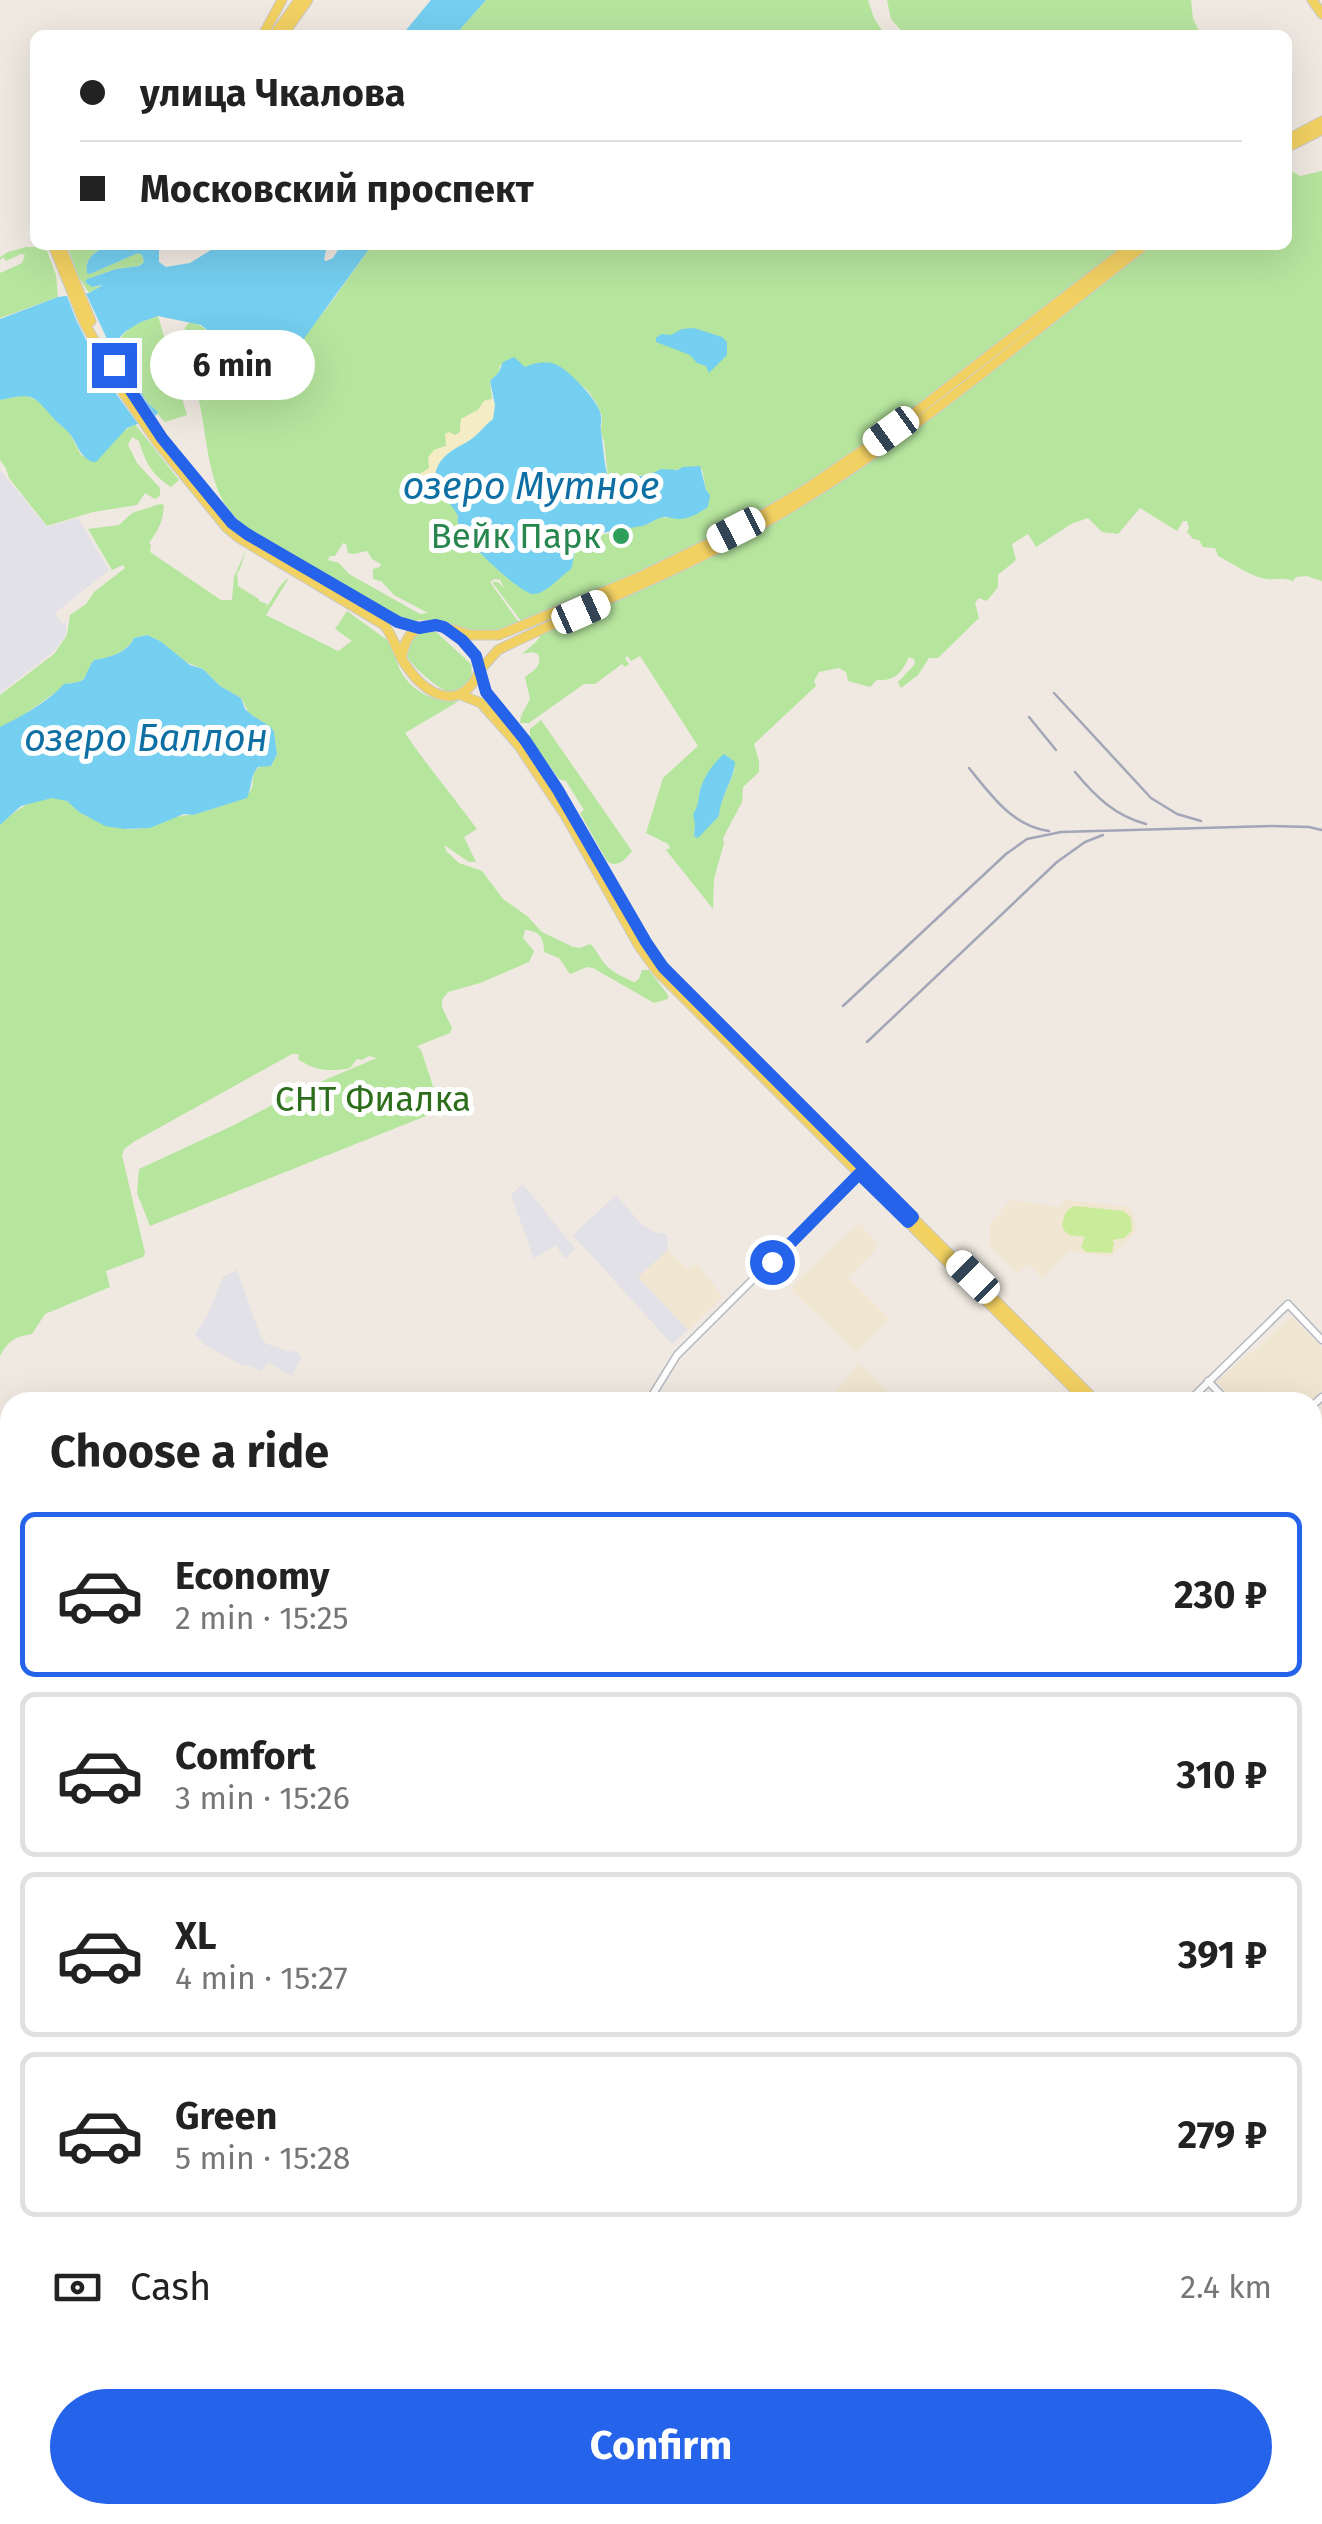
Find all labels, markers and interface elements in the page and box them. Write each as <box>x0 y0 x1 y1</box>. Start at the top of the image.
text: улица Чкалова <box>140 70 406 116</box>
text: Московский проспект <box>140 166 534 212</box>
callout: 6 min <box>149 330 314 400</box>
route end <box>92 343 137 388</box>
text: 6 min <box>192 346 273 384</box>
car <box>858 401 924 461</box>
water label: озеро Мутное <box>403 463 659 509</box>
car <box>702 503 770 557</box>
place label: Вейк Парк <box>431 515 601 557</box>
marker: Вейк Парк <box>610 525 632 547</box>
car <box>547 586 615 638</box>
water label: озеро Баллон <box>24 715 268 761</box>
park label: СНТ Фиалка <box>275 1078 471 1120</box>
route start <box>750 1240 795 1285</box>
car <box>941 1245 1005 1309</box>
text: Choose a ride <box>50 1425 329 1479</box>
icon: car <box>55 1550 145 1640</box>
text: Economy <box>175 1553 330 1599</box>
text: 230 ₽ <box>1174 1572 1267 1618</box>
text: 2 min · 15:25 <box>175 1599 349 1637</box>
icon: car <box>55 1730 145 1820</box>
text: Comfort <box>175 1733 316 1779</box>
text: 310 ₽ <box>1177 1752 1267 1798</box>
text: 3 min · 15:26 <box>175 1779 350 1817</box>
icon: car <box>55 1910 145 2000</box>
text: XL <box>175 1913 217 1959</box>
text: 391 ₽ <box>1178 1932 1267 1978</box>
text: 4 min · 15:27 <box>175 1959 348 1997</box>
icon: car <box>55 2090 145 2180</box>
text: Green <box>175 2093 278 2139</box>
text: 279 ₽ <box>1178 2112 1267 2158</box>
text: 5 min · 15:28 <box>175 2139 350 2177</box>
icon: cash <box>50 2260 105 2315</box>
text: Cash <box>130 2264 211 2310</box>
text: 2.4 km <box>1180 2268 1272 2306</box>
button: Confirm <box>50 2389 1272 2504</box>

